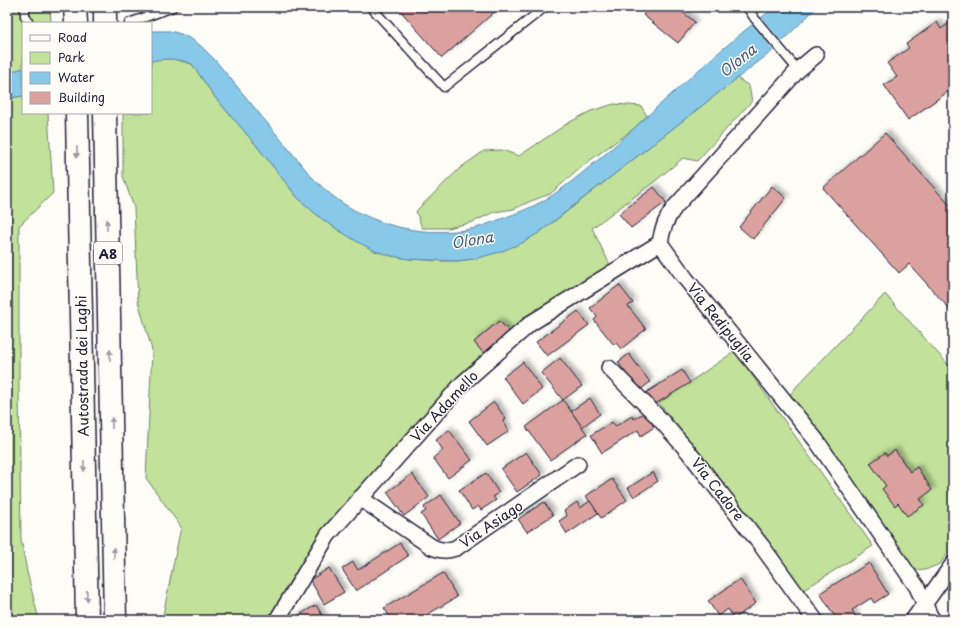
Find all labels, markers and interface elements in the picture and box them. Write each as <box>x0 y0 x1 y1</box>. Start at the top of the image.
legend <box>22 22 152 114</box>
text: Road <box>58 28 87 46</box>
water label: Olona <box>713 37 761 82</box>
text: Park <box>58 48 85 66</box>
text: Water <box>58 68 95 86</box>
text: Building <box>58 88 105 106</box>
one-way arrow <box>74 146 81 158</box>
one-way arrow <box>104 219 111 231</box>
water label: Olona <box>449 224 495 254</box>
road number: A8 <box>94 242 122 264</box>
street label: Via Redipuglia <box>683 278 760 366</box>
street label: Autostrada dei Laghi <box>70 295 94 437</box>
one-way arrow <box>107 348 113 361</box>
street label: Via Adamello <box>405 365 483 446</box>
one-way arrow <box>108 417 115 429</box>
street label: Via Cadore <box>687 453 749 525</box>
one-way arrow <box>81 460 87 473</box>
street label: Via Asiago <box>455 495 527 553</box>
one-way arrow <box>111 546 117 559</box>
one-way arrow <box>83 590 90 602</box>

